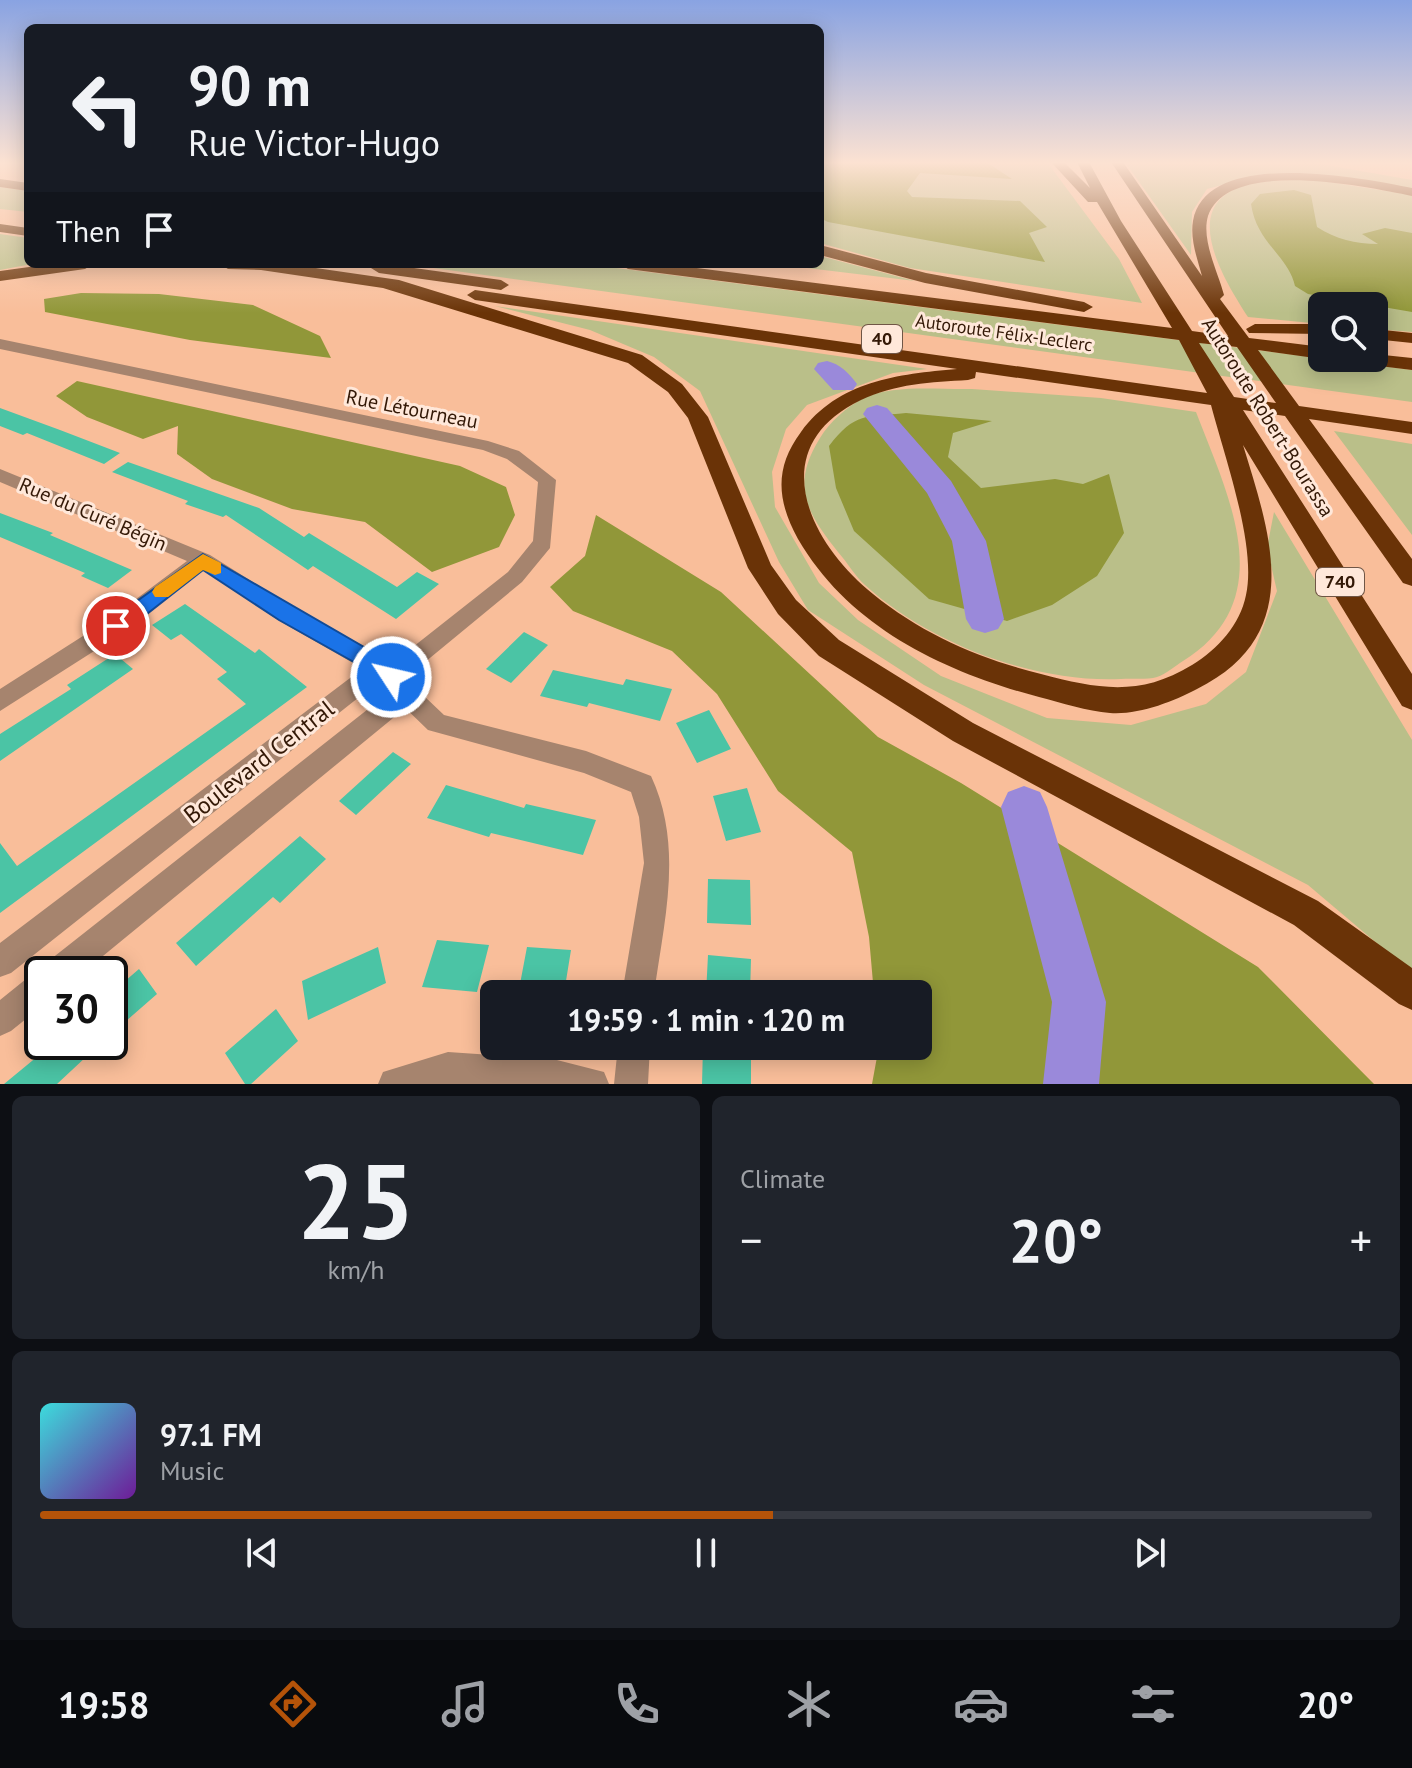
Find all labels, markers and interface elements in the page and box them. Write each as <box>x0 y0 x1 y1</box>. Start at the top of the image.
text: 90 m <box>188 49 311 121</box>
icon: left <box>56 56 160 160</box>
text: Rue Victor-Hugo <box>188 119 440 166</box>
icon: arrive <box>137 208 181 252</box>
text: Then <box>56 211 121 250</box>
map controls <box>1308 292 1388 372</box>
button: search <box>1308 292 1388 372</box>
street label: Autoroute Félix-Leclerc <box>914 309 1094 356</box>
street label: Autoroute Robert-Bourassa <box>1196 313 1340 521</box>
road number: 40 <box>862 325 902 353</box>
street label: Rue Létourneau <box>344 383 480 435</box>
street label: Rue du Curé Bégin <box>15 471 171 557</box>
road number: 740 <box>1316 568 1364 596</box>
pin <box>82 592 150 660</box>
icon: arrive <box>94 604 138 648</box>
position arrow <box>349 635 433 719</box>
street label: Boulevard Central <box>177 693 340 830</box>
speed limit sign: 30 <box>24 956 128 1060</box>
text: 19:59 · 1 min · 120 m <box>567 1000 845 1039</box>
text: 25 <box>297 1133 415 1268</box>
text: Climate <box>740 1162 825 1195</box>
text: 20° <box>1009 1201 1103 1279</box>
text: − <box>740 1211 762 1268</box>
text: + <box>1350 1211 1372 1268</box>
text: km/h <box>328 1253 385 1286</box>
text: 97.1 FM <box>160 1415 262 1454</box>
text: Music <box>160 1454 224 1487</box>
icon: previous <box>240 1531 284 1575</box>
icon: pause <box>684 1531 728 1575</box>
icon: next <box>1128 1531 1172 1575</box>
icon: directions <box>265 1676 321 1732</box>
icon: music <box>437 1676 493 1732</box>
icon: phone <box>609 1676 665 1732</box>
icon: climate <box>781 1676 837 1732</box>
icon: car <box>953 1676 1009 1732</box>
icon: filters <box>1125 1676 1181 1732</box>
text: 19:58 <box>58 1681 149 1728</box>
text: 20° <box>1297 1681 1354 1728</box>

